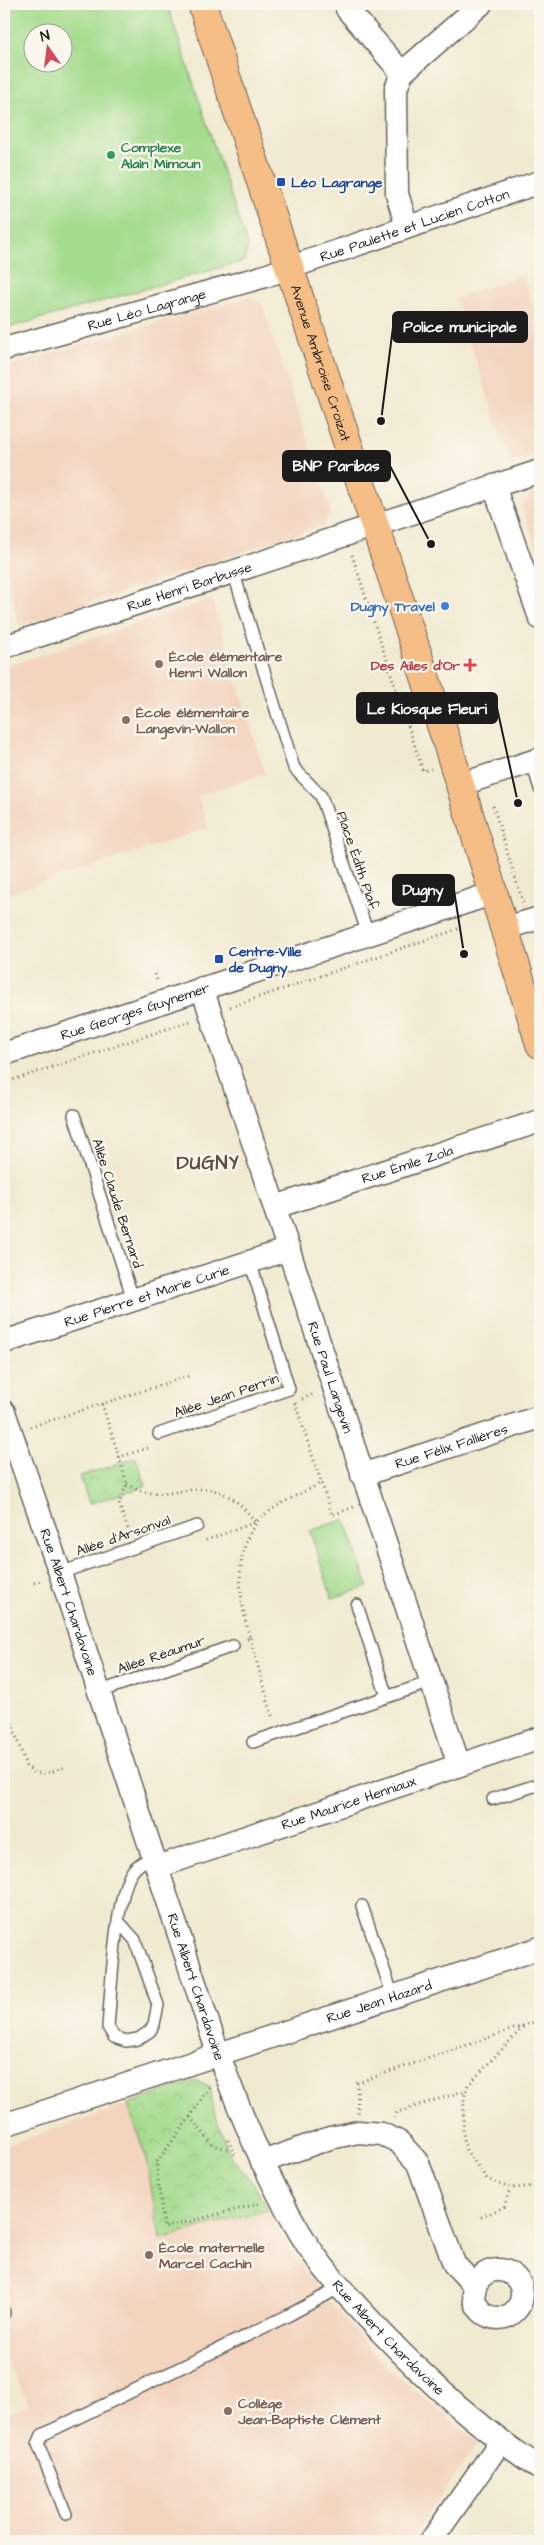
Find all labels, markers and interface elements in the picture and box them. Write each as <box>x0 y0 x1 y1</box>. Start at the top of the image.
north arrow <box>22 22 72 72</box>
text: N <box>38 26 52 47</box>
place label: Complexe Alain Mimoun <box>121 138 201 174</box>
marker: Complexe Alain Mimoun <box>105 149 117 161</box>
place label: Léo Lagrange <box>291 173 383 194</box>
marker: Léo Lagrange <box>275 176 287 188</box>
street label: Rue Paulette et Lucien Cotton <box>318 184 512 267</box>
street label: Avenue Ambroise Croizat <box>285 282 355 444</box>
street label: Rue Léo Lagrange <box>85 284 209 336</box>
callout: Police municipale <box>393 312 527 342</box>
text: Police municipale <box>403 317 517 338</box>
callout: BNP Paribas <box>283 451 390 481</box>
text: BNP Paribas <box>293 456 380 477</box>
street label: Rue Henri Barbusse <box>125 557 255 617</box>
place label: Dugny Travel <box>351 597 436 618</box>
marker: Dugny Travel <box>439 600 451 612</box>
place label: École élémentaire Henri Wallon <box>169 647 283 683</box>
place label: Des Ailes d'Or <box>371 656 460 676</box>
marker: École élémentaire Henri Wallon <box>153 658 165 670</box>
marker: Des Ailes d'Or <box>464 659 476 671</box>
callout: Le Kiosque Fleuri <box>357 693 497 723</box>
text: Le Kiosque Fleuri <box>367 699 488 720</box>
place label: École élémentaire Langevin-Wallon <box>136 703 250 740</box>
marker: École élémentaire Langevin-Wallon <box>120 714 132 726</box>
street label: Place Édith Piaf <box>331 809 383 913</box>
callout: Dugny <box>393 875 454 905</box>
text: Dugny <box>403 880 444 903</box>
place label: Centre-Ville de Dugny <box>228 942 302 979</box>
marker: Centre-Ville de Dugny <box>213 953 225 965</box>
street label: Rue Georges Guynemer <box>58 978 213 1046</box>
street label: Allée Claude Bernard <box>87 1136 147 1271</box>
street label: Rue Émile Zola <box>359 1141 456 1189</box>
district label: DUGNY <box>176 1150 240 1177</box>
street label: Rue Pierre et Marie Curie <box>62 1260 232 1333</box>
street label: Rue Paul Langevin <box>302 1319 358 1436</box>
street label: Allée Jean Perrin <box>171 1369 282 1423</box>
street label: Rue Félix Fallières <box>393 1419 511 1475</box>
street label: Allée d'Arsonval <box>73 1510 173 1561</box>
street label: Rue Albert Chardavoine <box>34 1526 102 1679</box>
street label: Allée Réaumur <box>115 1630 208 1679</box>
street label: Rue Maurice Henniaux <box>279 1771 419 1835</box>
street label: Rue Albert Chardavoine <box>162 1911 229 2064</box>
street label: Rue Jean Hazard <box>324 1975 435 2029</box>
place label: École maternelle Marcel Cachin <box>159 2238 265 2274</box>
marker: École maternelle Marcel Cachin <box>143 2249 155 2261</box>
street label: Rue Albert Chardavoine <box>327 2276 449 2401</box>
place label: Collège Jean-Baptiste Clément <box>237 2394 381 2430</box>
marker: Collège Jean-Baptiste Clément <box>222 2405 234 2417</box>

